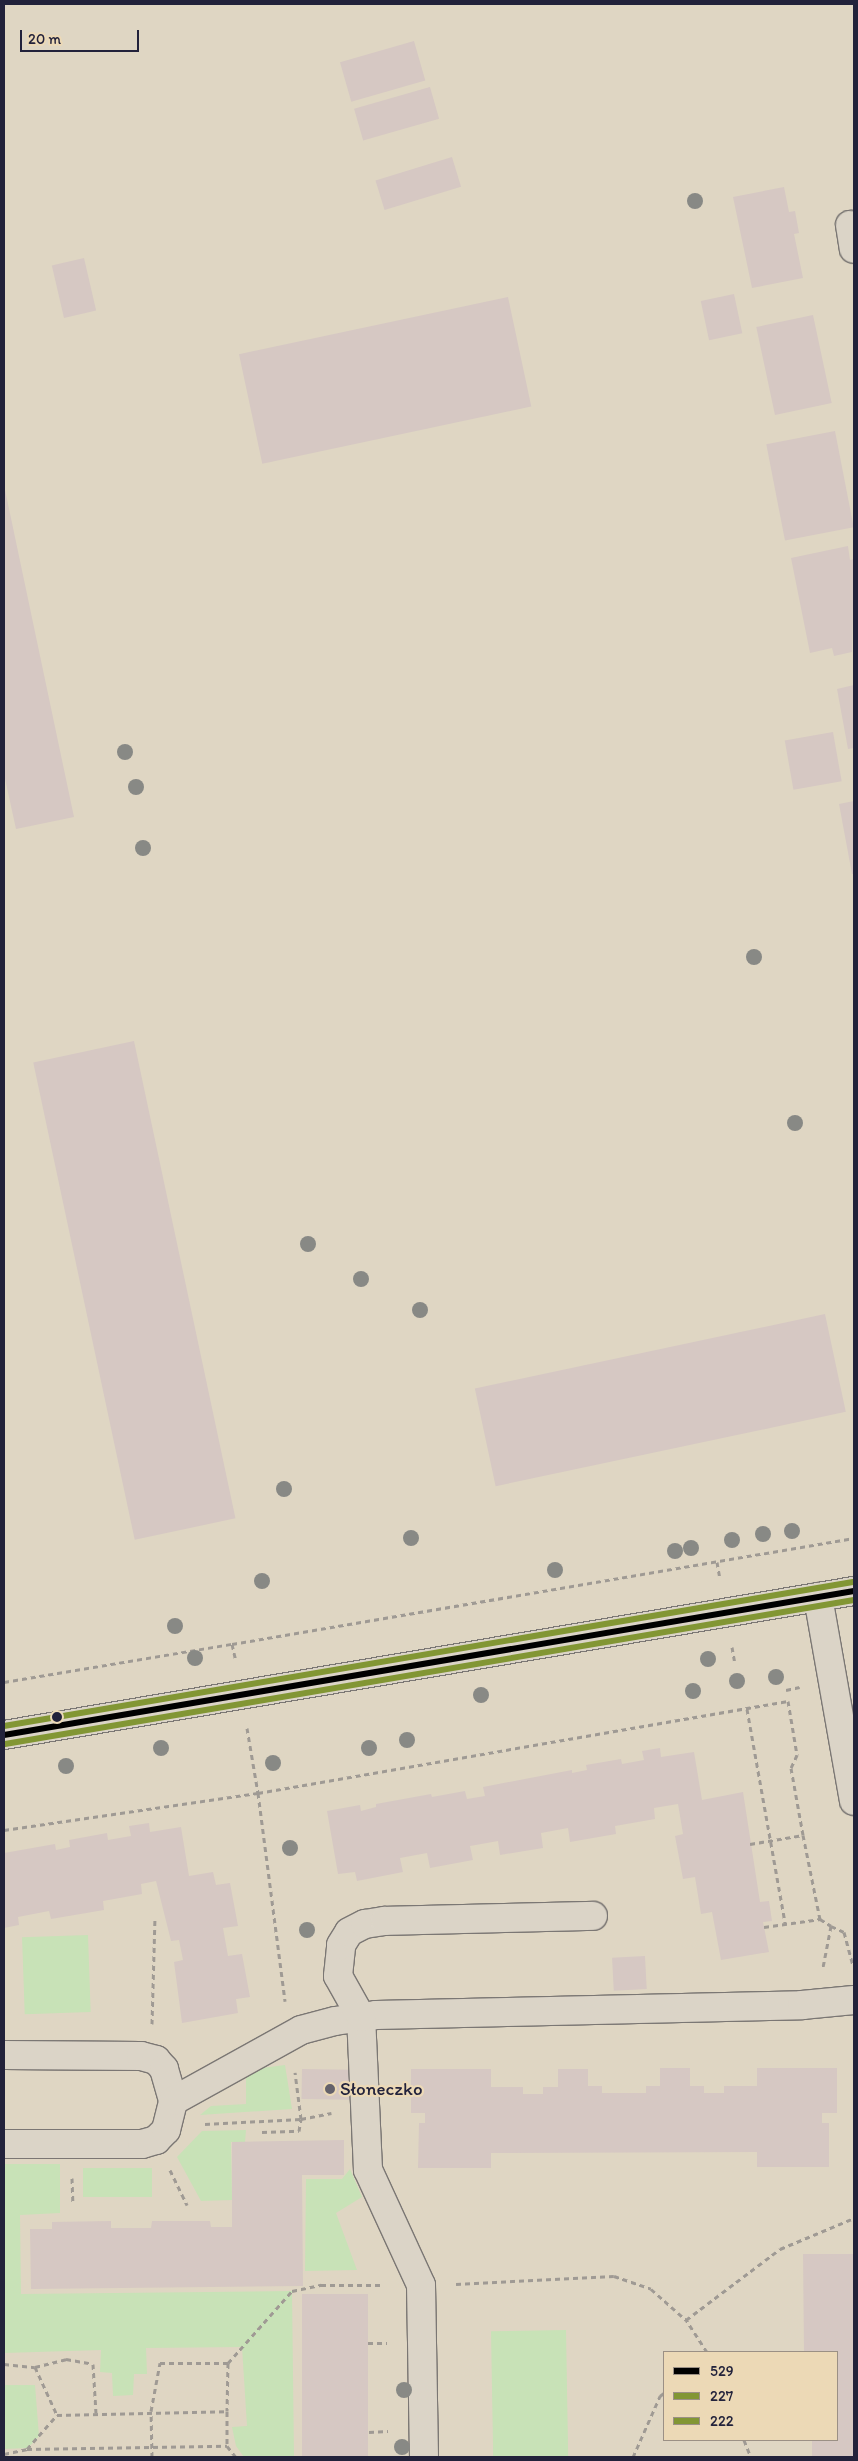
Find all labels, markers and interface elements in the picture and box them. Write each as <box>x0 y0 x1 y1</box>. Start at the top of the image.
scale bar <box>22 20 141 52</box>
text: 20 m <box>28 30 61 48</box>
unlabelled marker <box>52 1712 62 1722</box>
place label: Słoneczko <box>340 2078 423 2100</box>
marker: Słoneczko <box>324 2083 336 2095</box>
legend <box>663 2351 838 2441</box>
text: 529 <box>710 2362 734 2380</box>
text: 227 <box>710 2387 733 2405</box>
text: 222 <box>710 2412 734 2430</box>

